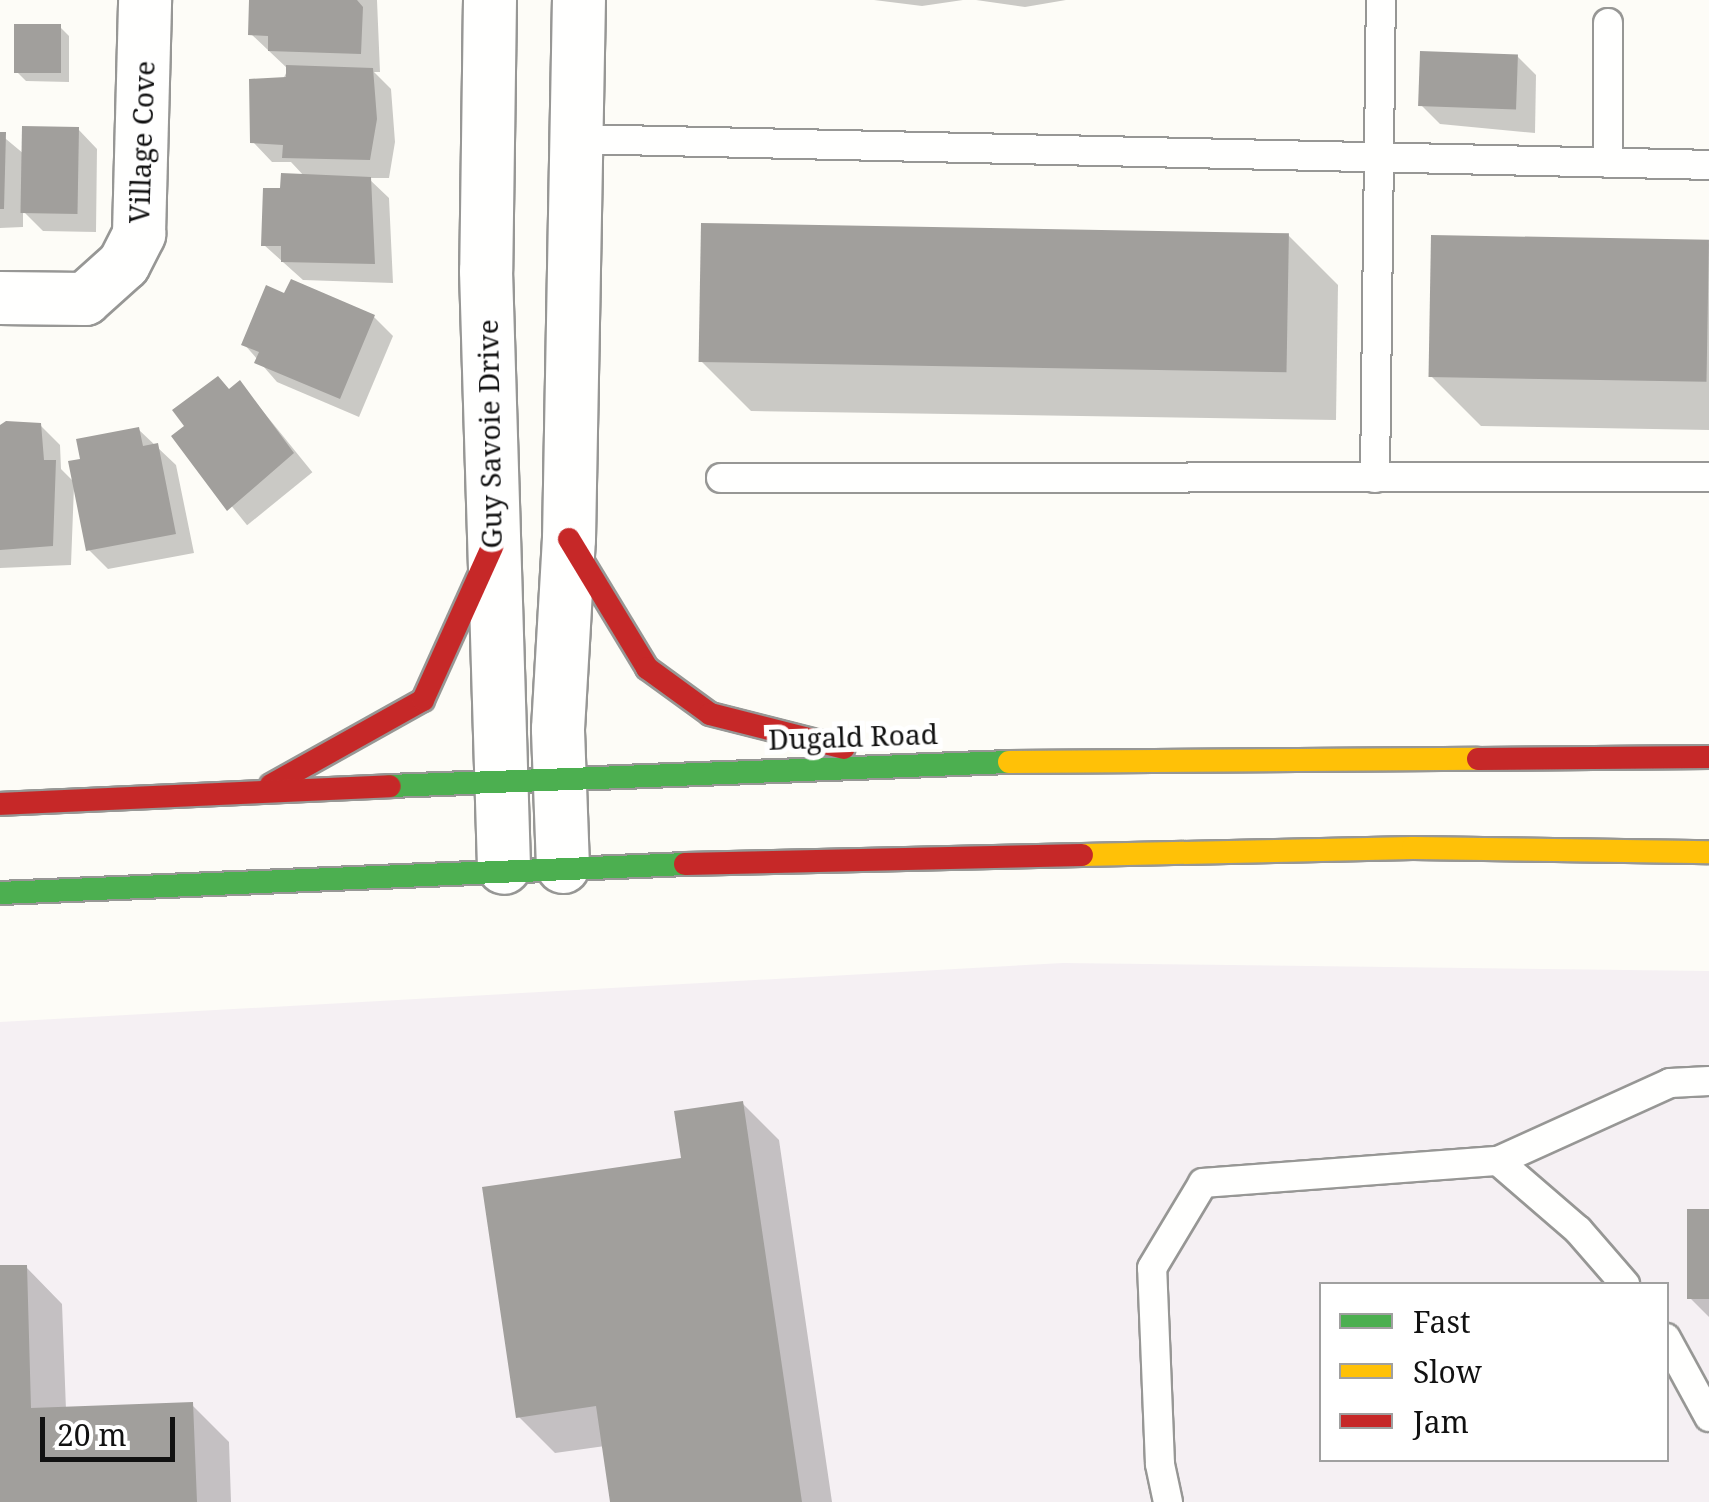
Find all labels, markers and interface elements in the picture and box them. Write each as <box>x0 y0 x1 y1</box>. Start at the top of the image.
street label: Village Cove <box>121 60 161 224</box>
street label: Guy Savoie Drive <box>470 319 508 549</box>
street label: Dugald Road <box>768 716 938 756</box>
legend <box>1319 1282 1669 1462</box>
text: Fast <box>1413 1301 1470 1342</box>
text: Slow <box>1413 1351 1482 1392</box>
scale bar <box>45 1397 180 1459</box>
text: Jam <box>1413 1401 1469 1442</box>
text: 20 m <box>57 1414 127 1455</box>

